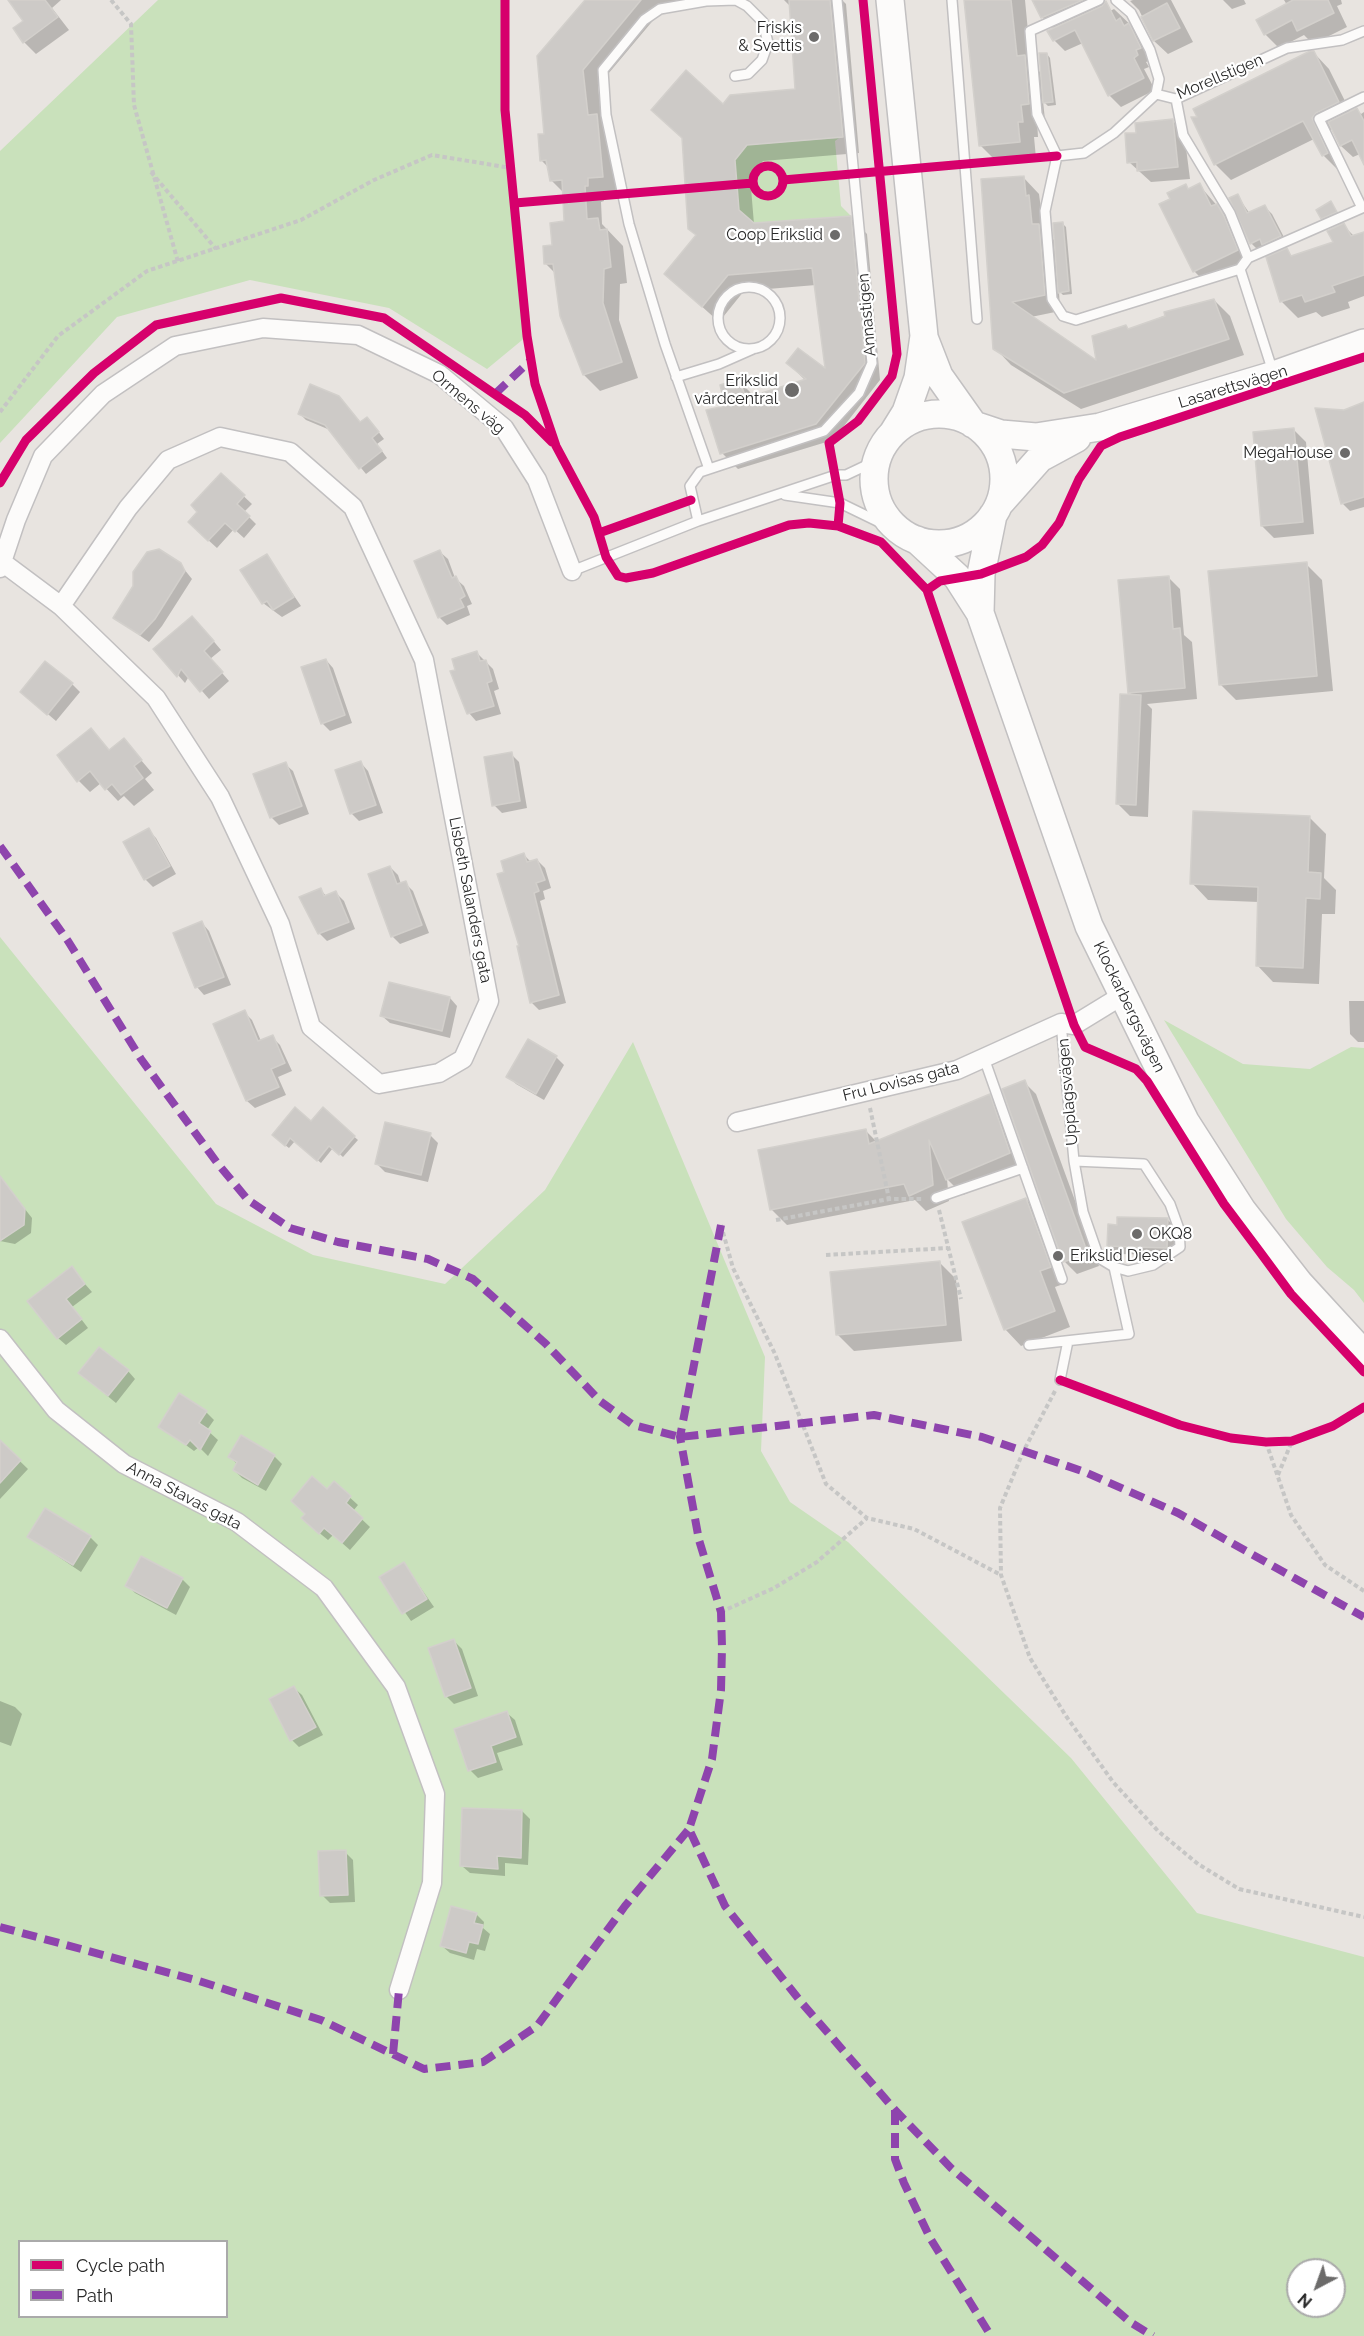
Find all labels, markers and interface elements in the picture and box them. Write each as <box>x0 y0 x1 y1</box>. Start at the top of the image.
place label: Friskis & Svettis <box>738 18 802 56</box>
marker: Friskis & Svettis <box>807 30 821 44</box>
street label: Morellstigen <box>1174 50 1266 104</box>
place label: Coop Erikslid <box>726 225 823 245</box>
marker: Coop Erikslid <box>828 228 842 242</box>
street label: Annastigen <box>854 273 880 357</box>
street label: Lasarettsvägen <box>1176 361 1290 413</box>
street label: Ormens väg <box>427 366 509 438</box>
place label: Erikslid vårdcentral <box>694 371 778 409</box>
marker: Erikslid vårdcentral <box>783 381 801 399</box>
place label: MegaHouse <box>1243 443 1333 463</box>
marker: MegaHouse <box>1338 446 1352 460</box>
street label: Lisbeth Salanders gata <box>444 815 496 985</box>
street label: Klockarbergsvägen <box>1089 938 1169 1076</box>
street label: Upplagsvägen <box>1054 1037 1082 1147</box>
street label: Fru Lovisas gata <box>841 1058 961 1106</box>
place label: OKQ8 <box>1149 1224 1192 1244</box>
marker: OKQ8 <box>1130 1227 1144 1241</box>
place label: Erikslid Diesel <box>1070 1246 1173 1266</box>
marker: Erikslid Diesel <box>1051 1249 1065 1263</box>
street label: Anna Stavas gata <box>123 1458 245 1534</box>
legend <box>18 2240 228 2318</box>
text: Cycle path <box>76 2255 165 2276</box>
north arrow <box>1286 2258 1346 2318</box>
text: Path <box>76 2285 113 2306</box>
text: N <box>1294 2289 1316 2312</box>

